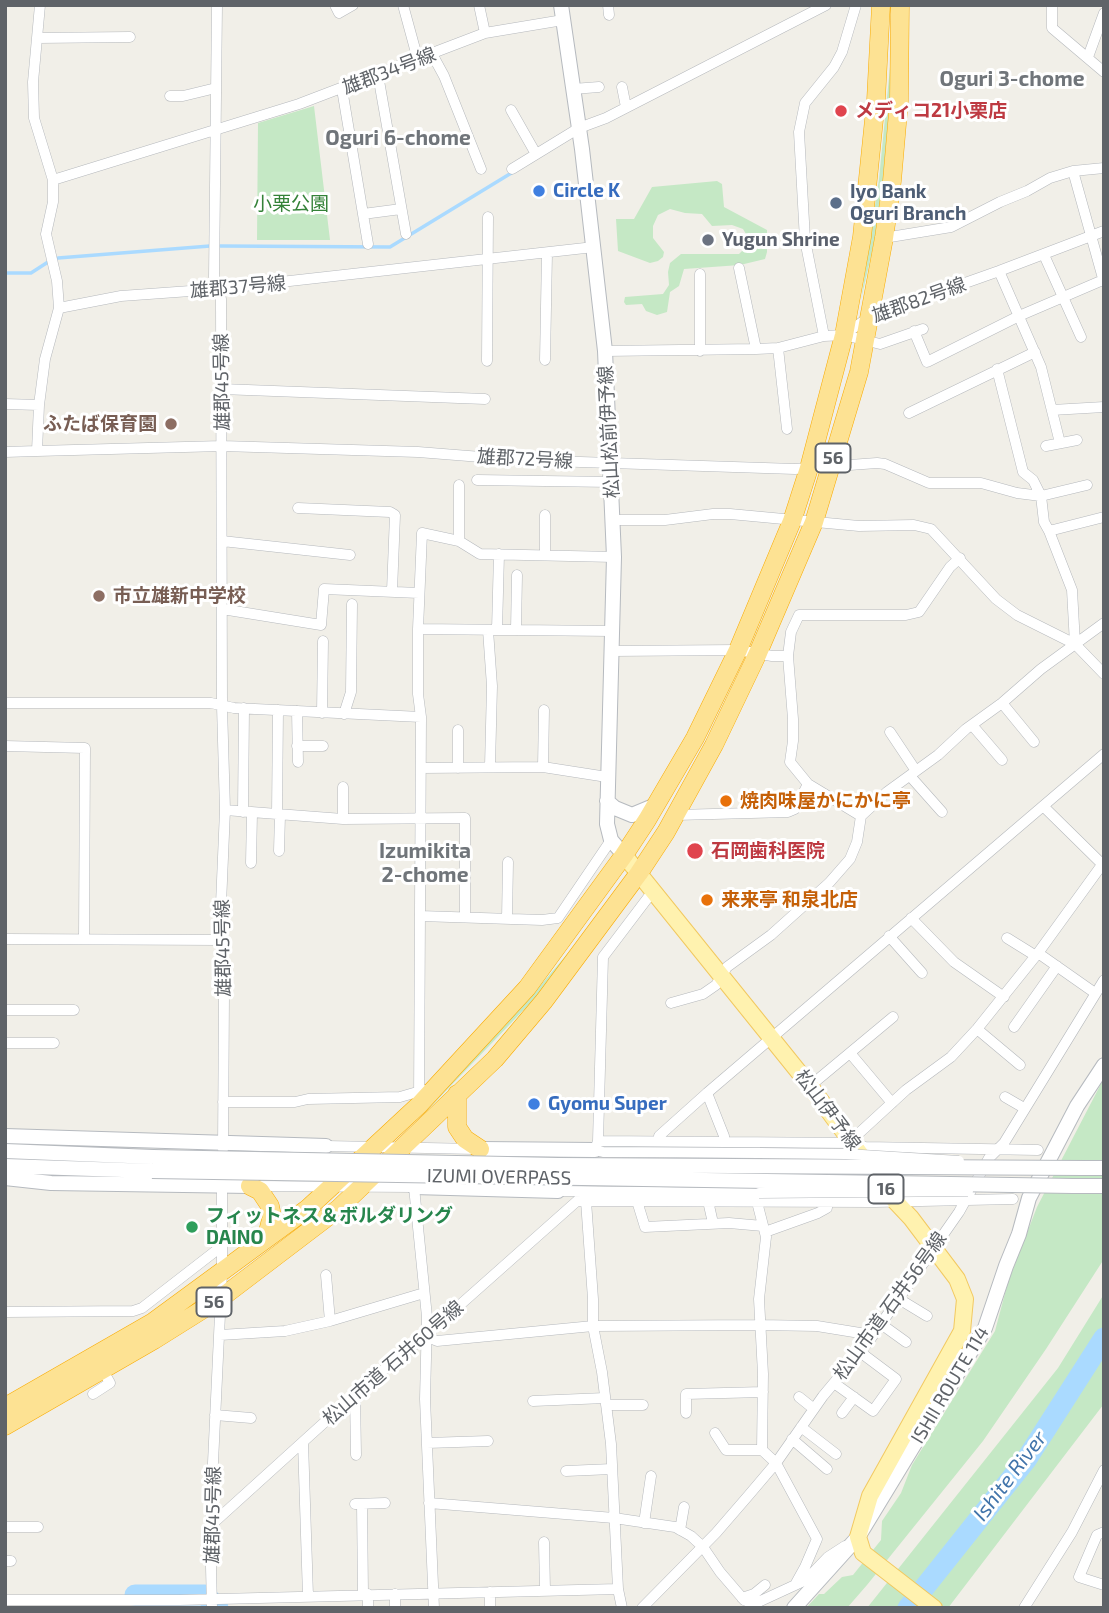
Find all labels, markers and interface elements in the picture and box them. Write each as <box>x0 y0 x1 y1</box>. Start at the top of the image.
street label: 雄郡34号線 <box>339 43 439 99</box>
district label: Oguri 3-chome <box>939 66 1085 92</box>
place label: メディコ21小栗店 <box>855 100 1007 122</box>
marker: メディコ21小栗店 <box>833 103 849 119</box>
district label: Oguri 6-chome <box>325 125 471 151</box>
place label: Circle K <box>553 180 620 202</box>
place label: Iyo Bank Oguri Branch <box>850 181 966 225</box>
marker: Circle K <box>531 183 547 199</box>
park label: 小栗公園 <box>253 193 329 215</box>
marker: Iyo Bank Oguri Branch <box>828 195 844 211</box>
place label: Yugun Shrine <box>722 229 840 251</box>
marker: Yugun Shrine <box>700 232 716 248</box>
street label: 雄郡37号線 <box>189 271 287 303</box>
street label: 雄郡82号線 <box>869 272 969 328</box>
street label: 雄郡45号線 <box>210 333 234 431</box>
street label: 松山松前伊予線 <box>594 365 624 499</box>
place label: ふたば保育園 <box>43 413 157 435</box>
marker: ふたば保育園 <box>163 416 179 432</box>
road number: 56 <box>816 444 850 472</box>
street label: 雄郡72号線 <box>476 445 574 473</box>
place label: 市立雄新中学校 <box>113 585 246 607</box>
marker: 市立雄新中学校 <box>91 588 107 604</box>
place label: 焼肉味屋かにかに亭 <box>740 790 911 812</box>
marker: 焼肉味屋かにかに亭 <box>718 793 734 809</box>
district label: Izumikita 2-chome <box>379 838 471 888</box>
place label: 石岡歯科医院 <box>711 840 825 862</box>
marker: 石岡歯科医院 <box>685 841 705 861</box>
place label: 来来亭 和泉北店 <box>721 889 858 911</box>
marker: 来来亭 和泉北店 <box>699 892 715 908</box>
street label: 雄郡45号線 <box>211 899 235 997</box>
street label: 松山伊予線 <box>790 1065 866 1155</box>
place label: Gyomu Super <box>548 1093 667 1115</box>
marker: Gyomu Super <box>526 1096 542 1112</box>
street label: IZUMI OVERPASS <box>427 1164 571 1190</box>
road number: 16 <box>868 1174 903 1204</box>
place label: フィットネス＆ボルダリング DAINO <box>206 1205 453 1249</box>
marker: フィットネス＆ボルダリング DAINO <box>184 1219 200 1235</box>
street label: 松山市道 石井56号線 <box>829 1228 951 1384</box>
road number: 56 <box>196 1288 232 1316</box>
street label: 松山市道 石井60号線 <box>318 1296 468 1430</box>
street label: ISHII ROUTE 114 <box>906 1322 994 1448</box>
water label: Ishite River <box>968 1426 1052 1526</box>
street label: 雄郡45号線 <box>201 1466 225 1564</box>

